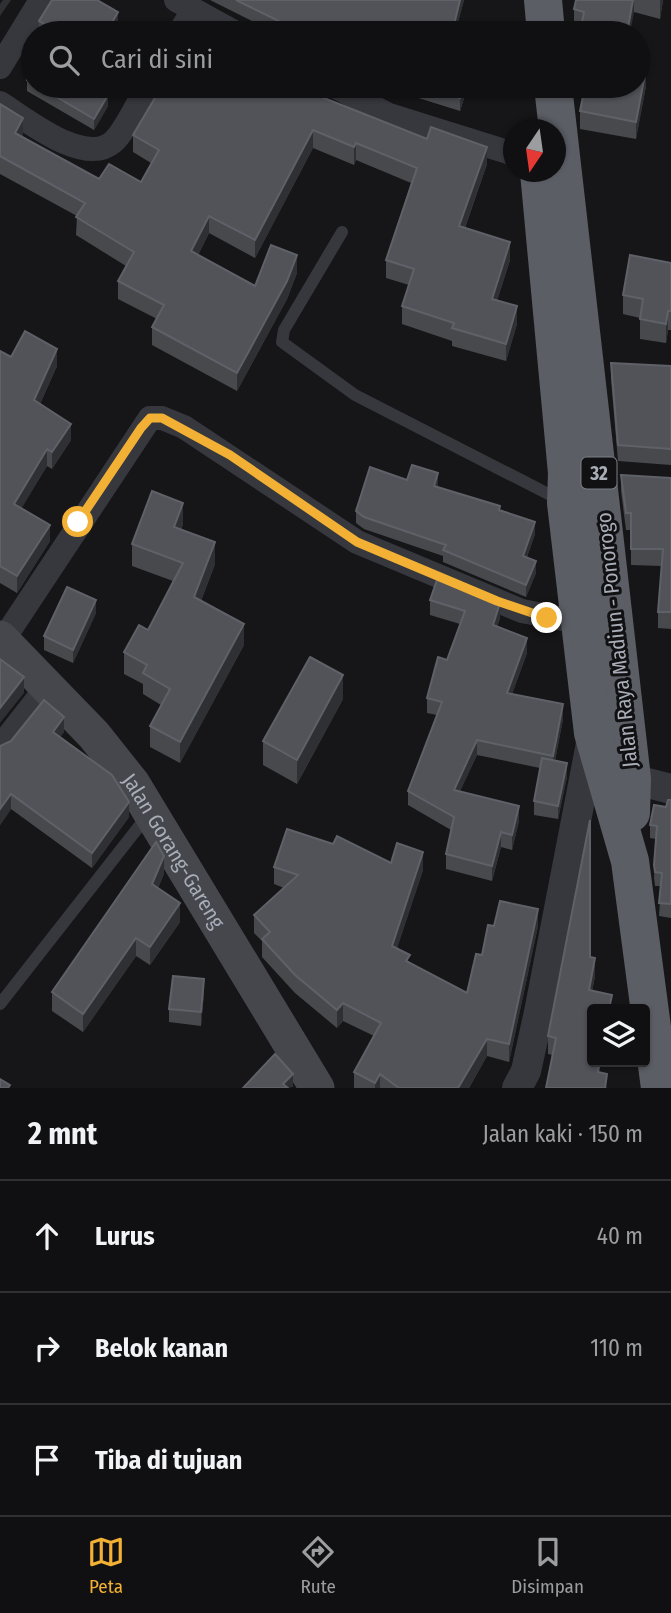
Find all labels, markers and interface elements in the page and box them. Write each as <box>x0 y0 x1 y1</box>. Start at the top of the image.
search box <box>21 21 650 98</box>
icon: search <box>45 41 83 79</box>
text: Cari di sini <box>101 44 213 75</box>
north arrow <box>503 119 566 182</box>
road number: 32 <box>582 458 616 488</box>
route start <box>62 506 93 537</box>
street label: Jalan Raya Madiun - Ponorogo <box>591 511 643 769</box>
route end <box>531 602 562 633</box>
street label: Jalan Gorang-Gareng <box>117 768 230 933</box>
map controls <box>587 1004 650 1067</box>
button: layers <box>587 1004 650 1067</box>
text: 2 mnt <box>28 1116 97 1152</box>
text: Jalan kaki · 150 m <box>482 1120 643 1148</box>
icon: ahead <box>28 1217 66 1255</box>
text: Lurus <box>95 1221 155 1252</box>
text: 40 m <box>597 1222 643 1250</box>
icon: right <box>28 1329 66 1367</box>
text: Belok kanan <box>95 1333 228 1364</box>
text: 110 m <box>590 1334 643 1362</box>
icon: arrive <box>28 1441 66 1479</box>
text: Tiba di tujuan <box>95 1445 242 1476</box>
tab: Peta <box>87 1533 125 1598</box>
tab: Rute <box>299 1533 337 1598</box>
tab: Disimpan <box>511 1533 584 1598</box>

